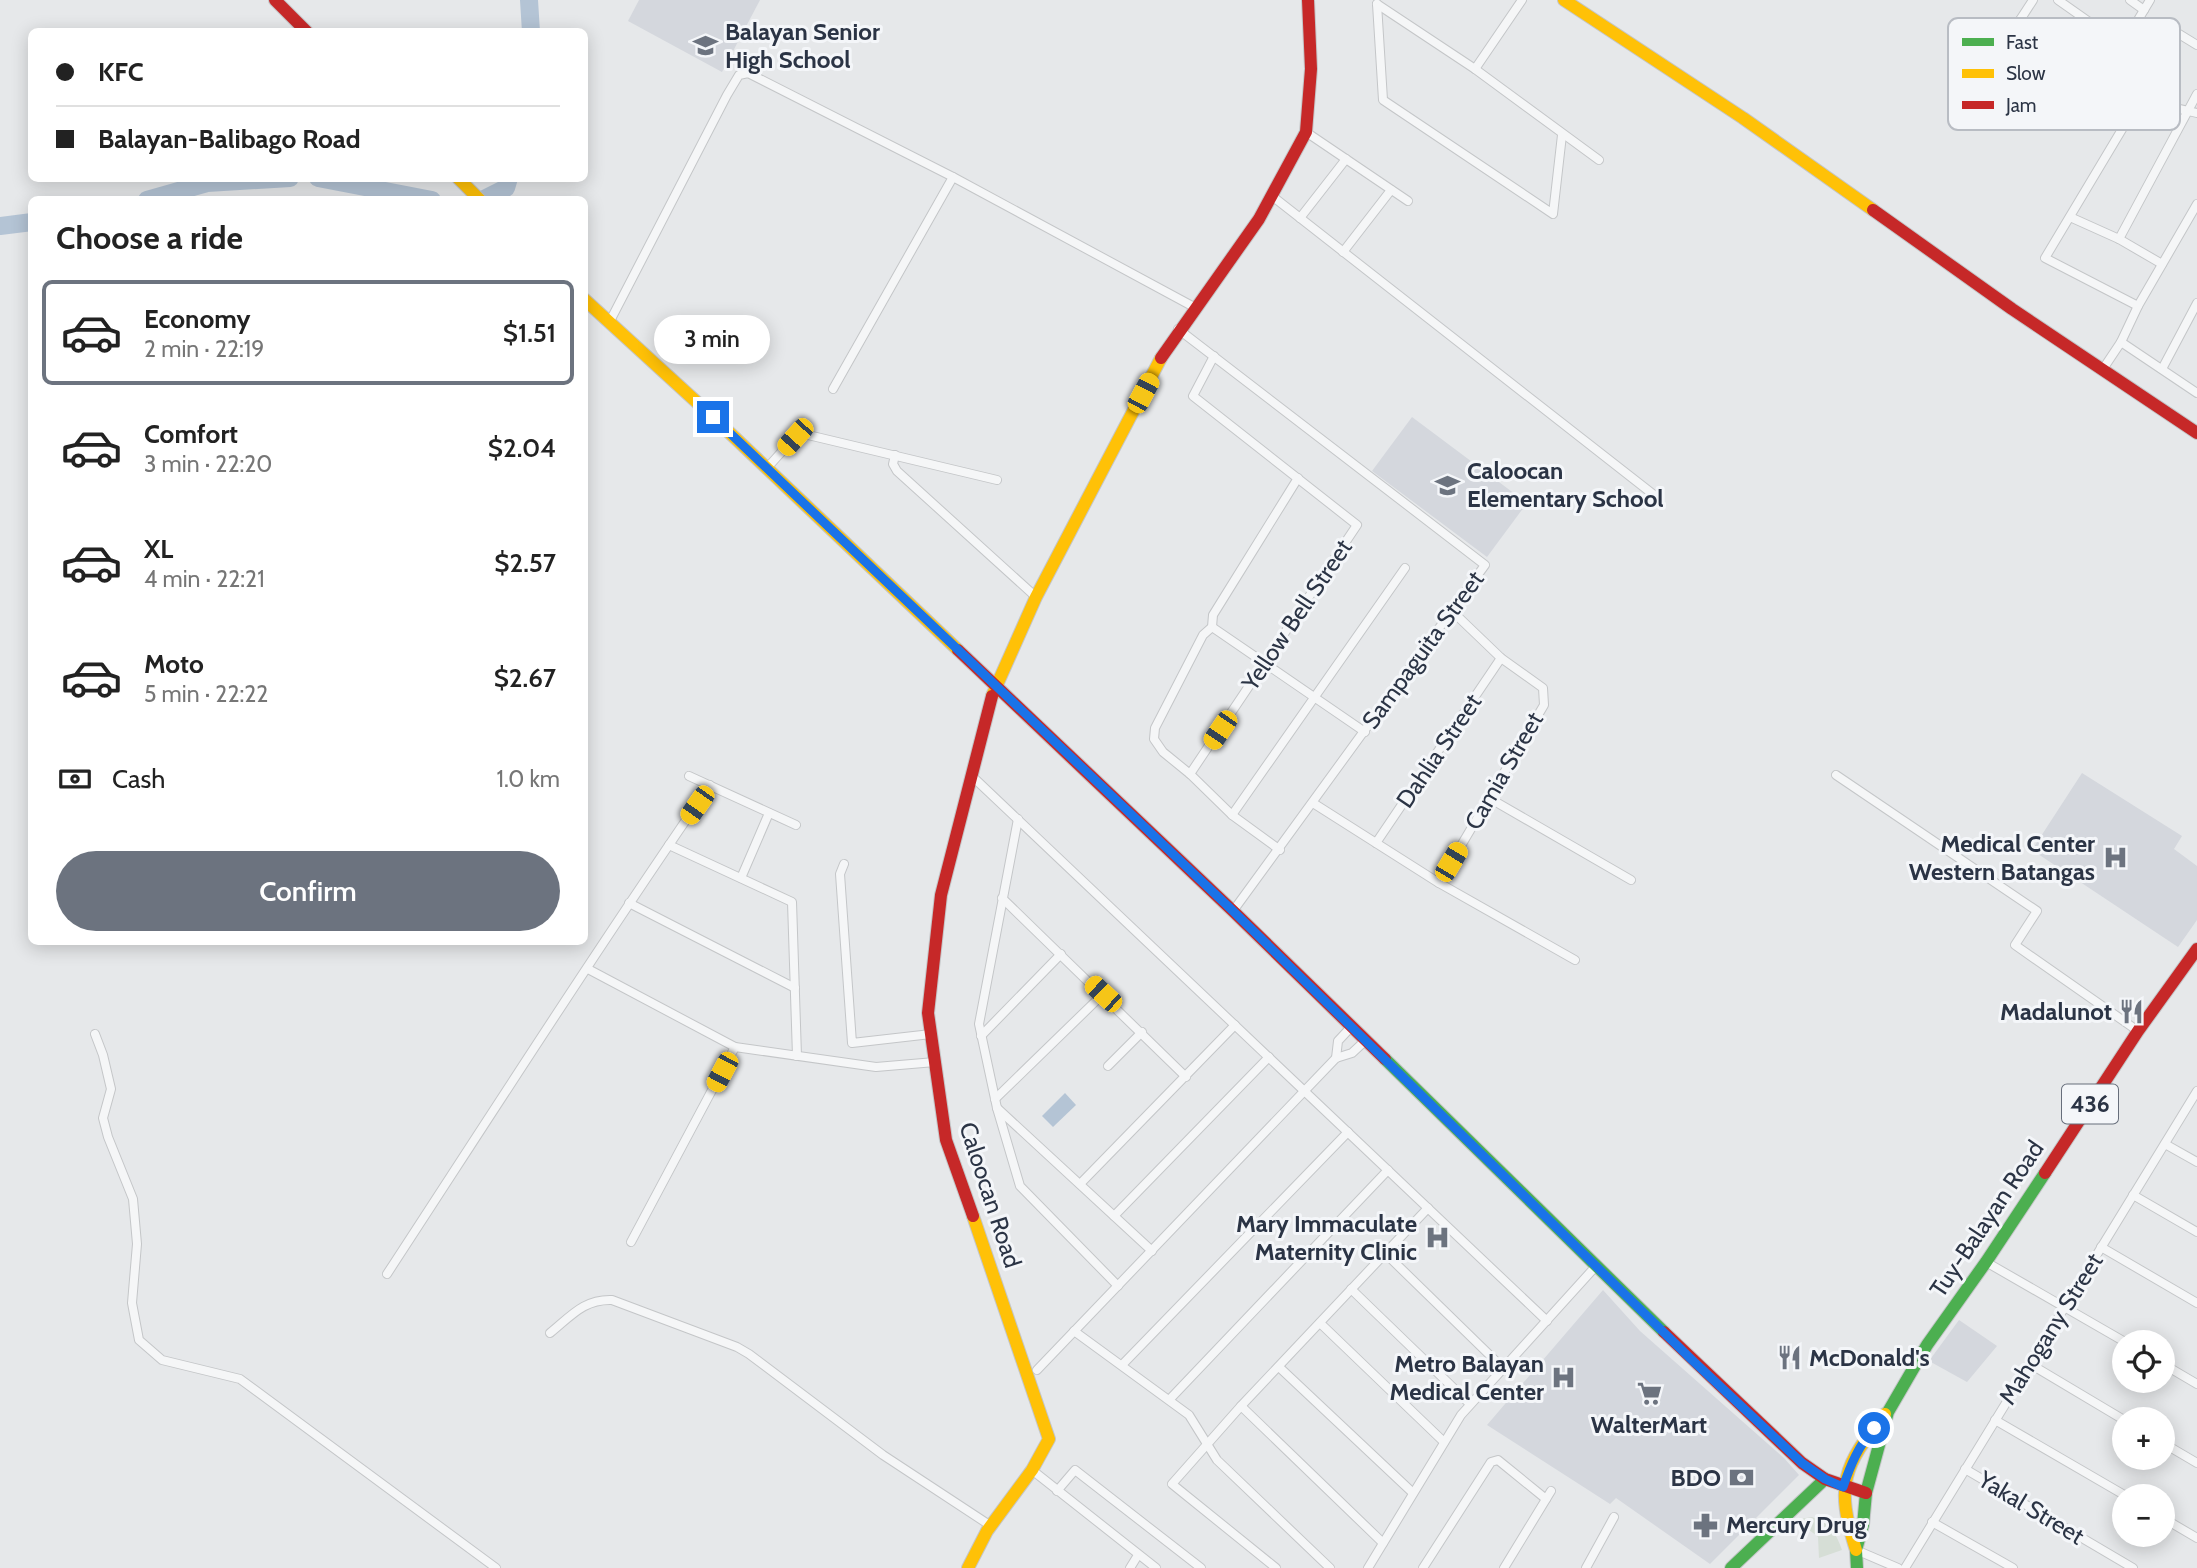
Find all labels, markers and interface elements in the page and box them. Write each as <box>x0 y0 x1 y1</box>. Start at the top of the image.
place label: Balayan Senior High School <box>725 17 880 74</box>
legend <box>1948 18 2180 130</box>
text: Fast <box>2006 31 2039 54</box>
school or university icon: Balayan Senior High School <box>691 32 719 60</box>
text: KFC <box>98 56 144 88</box>
text: Slow <box>2006 62 2046 85</box>
text: Jam <box>2005 94 2036 117</box>
text: Balayan-Balibago Road <box>98 123 361 155</box>
text: Choose a ride <box>56 218 243 257</box>
icon: car <box>60 301 123 364</box>
text: Economy <box>144 303 250 335</box>
callout: 3 min <box>655 316 771 364</box>
text: $1.51 <box>503 317 556 349</box>
text: 3 min <box>684 325 740 353</box>
text: 2 min · 22:19 <box>144 335 264 363</box>
car <box>1124 370 1163 416</box>
route end <box>697 401 729 433</box>
car <box>774 414 817 460</box>
icon: car <box>60 416 123 479</box>
text: Comfort <box>144 418 238 450</box>
text: $2.04 <box>488 432 556 464</box>
text: 3 min · 22:20 <box>144 450 272 478</box>
place label: Caloocan Elementary School <box>1467 456 1664 513</box>
school or university icon: Caloocan Elementary School <box>1433 471 1461 499</box>
icon: car <box>60 531 123 594</box>
text: XL <box>144 533 173 565</box>
street label: Yellow Bell Street <box>1235 534 1358 697</box>
text: $2.57 <box>494 547 556 579</box>
text: 4 min · 22:21 <box>144 565 265 593</box>
street label: Sampaguita Street <box>1356 565 1490 734</box>
icon: car <box>60 646 123 709</box>
text: Moto <box>144 648 204 680</box>
text: $2.67 <box>494 662 556 694</box>
text: 5 min · 22:22 <box>144 680 268 708</box>
street label: Dahlia Street <box>1390 688 1487 813</box>
car <box>1200 707 1241 753</box>
street label: Camia Street <box>1458 707 1549 835</box>
icon: cash <box>56 760 94 798</box>
text: Cash <box>112 763 165 795</box>
text: 1.0 km <box>496 765 560 793</box>
car <box>677 782 718 828</box>
place label: Medical Center Western Batangas <box>1909 829 2095 886</box>
car <box>1432 839 1471 885</box>
hospital icon: Medical Center Western Batangas <box>2101 844 2129 872</box>
button: Confirm <box>56 851 560 931</box>
car <box>1081 972 1126 1016</box>
place label: Madalunot <box>2000 997 2112 1026</box>
restaurant icon: Madalunot <box>2118 998 2146 1026</box>
car <box>703 1049 742 1095</box>
road number: 436 <box>2062 1084 2118 1124</box>
street label: Caloocan Road <box>953 1118 1028 1271</box>
street label: Tuy-Balayan Road <box>1924 1135 2050 1302</box>
place label: Mary Immaculate Maternity Clinic <box>1236 1209 1417 1266</box>
hospital icon: Mary Immaculate Maternity Clinic <box>1423 1224 1451 1252</box>
street label: Mahogany Street <box>1992 1248 2109 1410</box>
map controls <box>2112 1330 2175 1547</box>
button: locate <box>2112 1330 2175 1393</box>
place label: McDonald's <box>1809 1343 1930 1372</box>
restaurant icon: McDonald's <box>1775 1344 1803 1372</box>
place label: Metro Balayan Medical Center <box>1390 1349 1544 1406</box>
hospital icon: Metro Balayan Medical Center <box>1550 1364 1578 1392</box>
supermarket icon: WalterMart <box>1635 1380 1663 1408</box>
button: + <box>2112 1407 2175 1470</box>
place label: WalterMart <box>1591 1410 1707 1439</box>
route start <box>1858 1412 1890 1444</box>
place label: BDO <box>1670 1463 1721 1492</box>
bank icon: BDO <box>1727 1464 1755 1492</box>
street label: Yakal Street <box>1972 1464 2089 1550</box>
button: − <box>2112 1484 2175 1547</box>
place label: Mercury Drug <box>1726 1510 1866 1539</box>
pharmacy icon: Mercury Drug <box>1692 1511 1720 1539</box>

